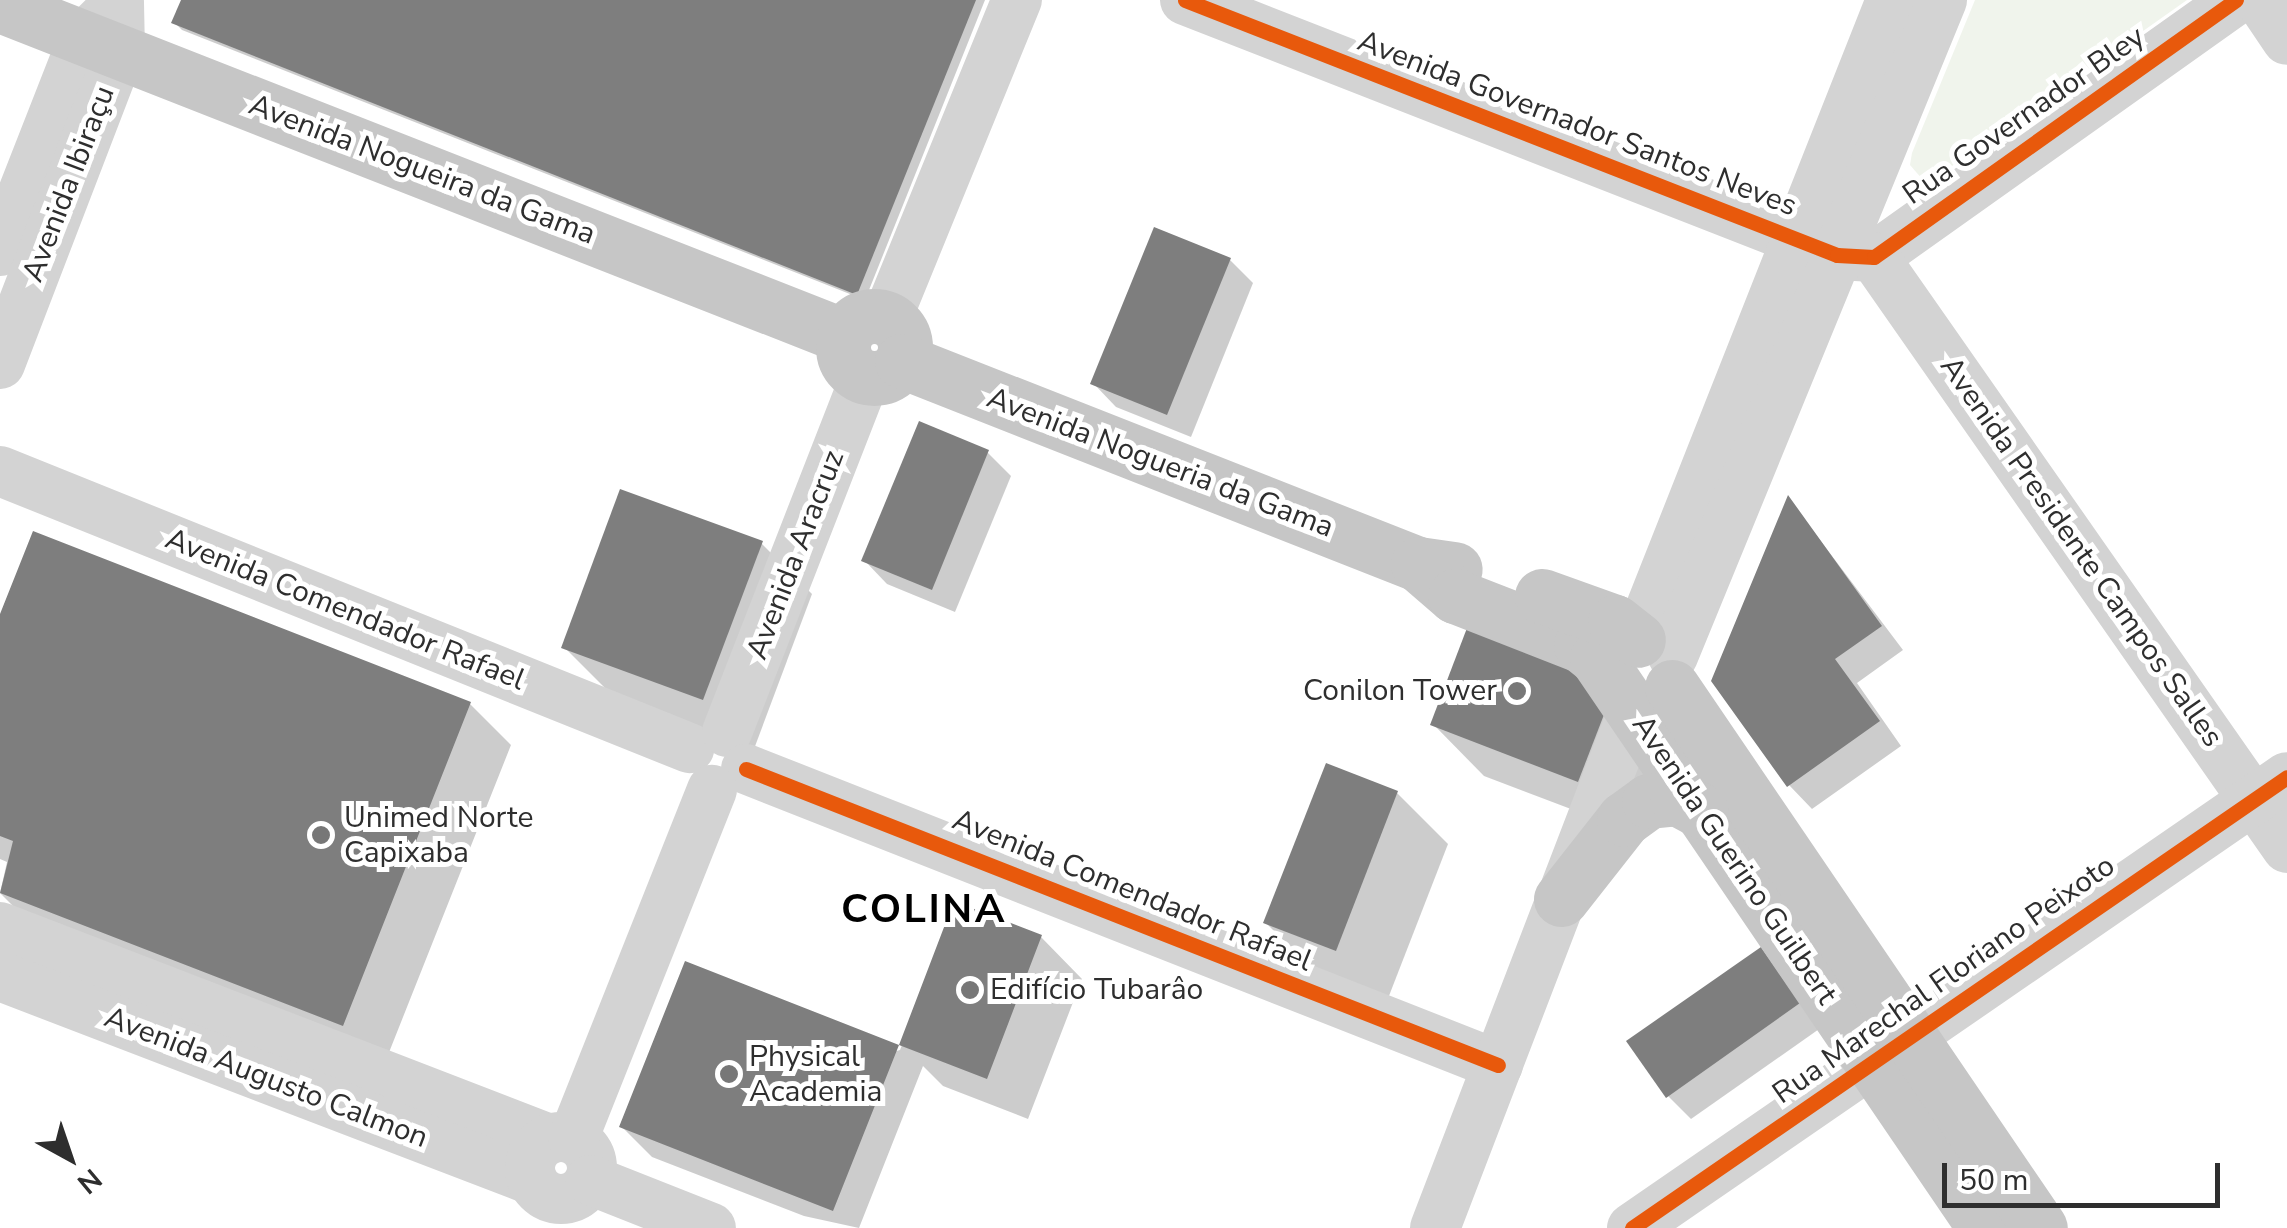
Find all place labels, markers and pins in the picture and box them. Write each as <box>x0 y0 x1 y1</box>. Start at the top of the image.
place label: Conilon Tower <box>1303 673 1497 709</box>
marker: Conilon Tower <box>1506 680 1528 702</box>
place label: Unimed Norte Capixaba <box>344 800 533 870</box>
marker: Unimed Norte Capixaba <box>308 822 334 848</box>
place label: Edifício Tubarâo <box>990 972 1203 1008</box>
marker: Edifício Tubarâo <box>959 979 981 1001</box>
place label: Physical Academia <box>749 1039 882 1110</box>
marker: Physical Academia <box>718 1063 740 1085</box>

